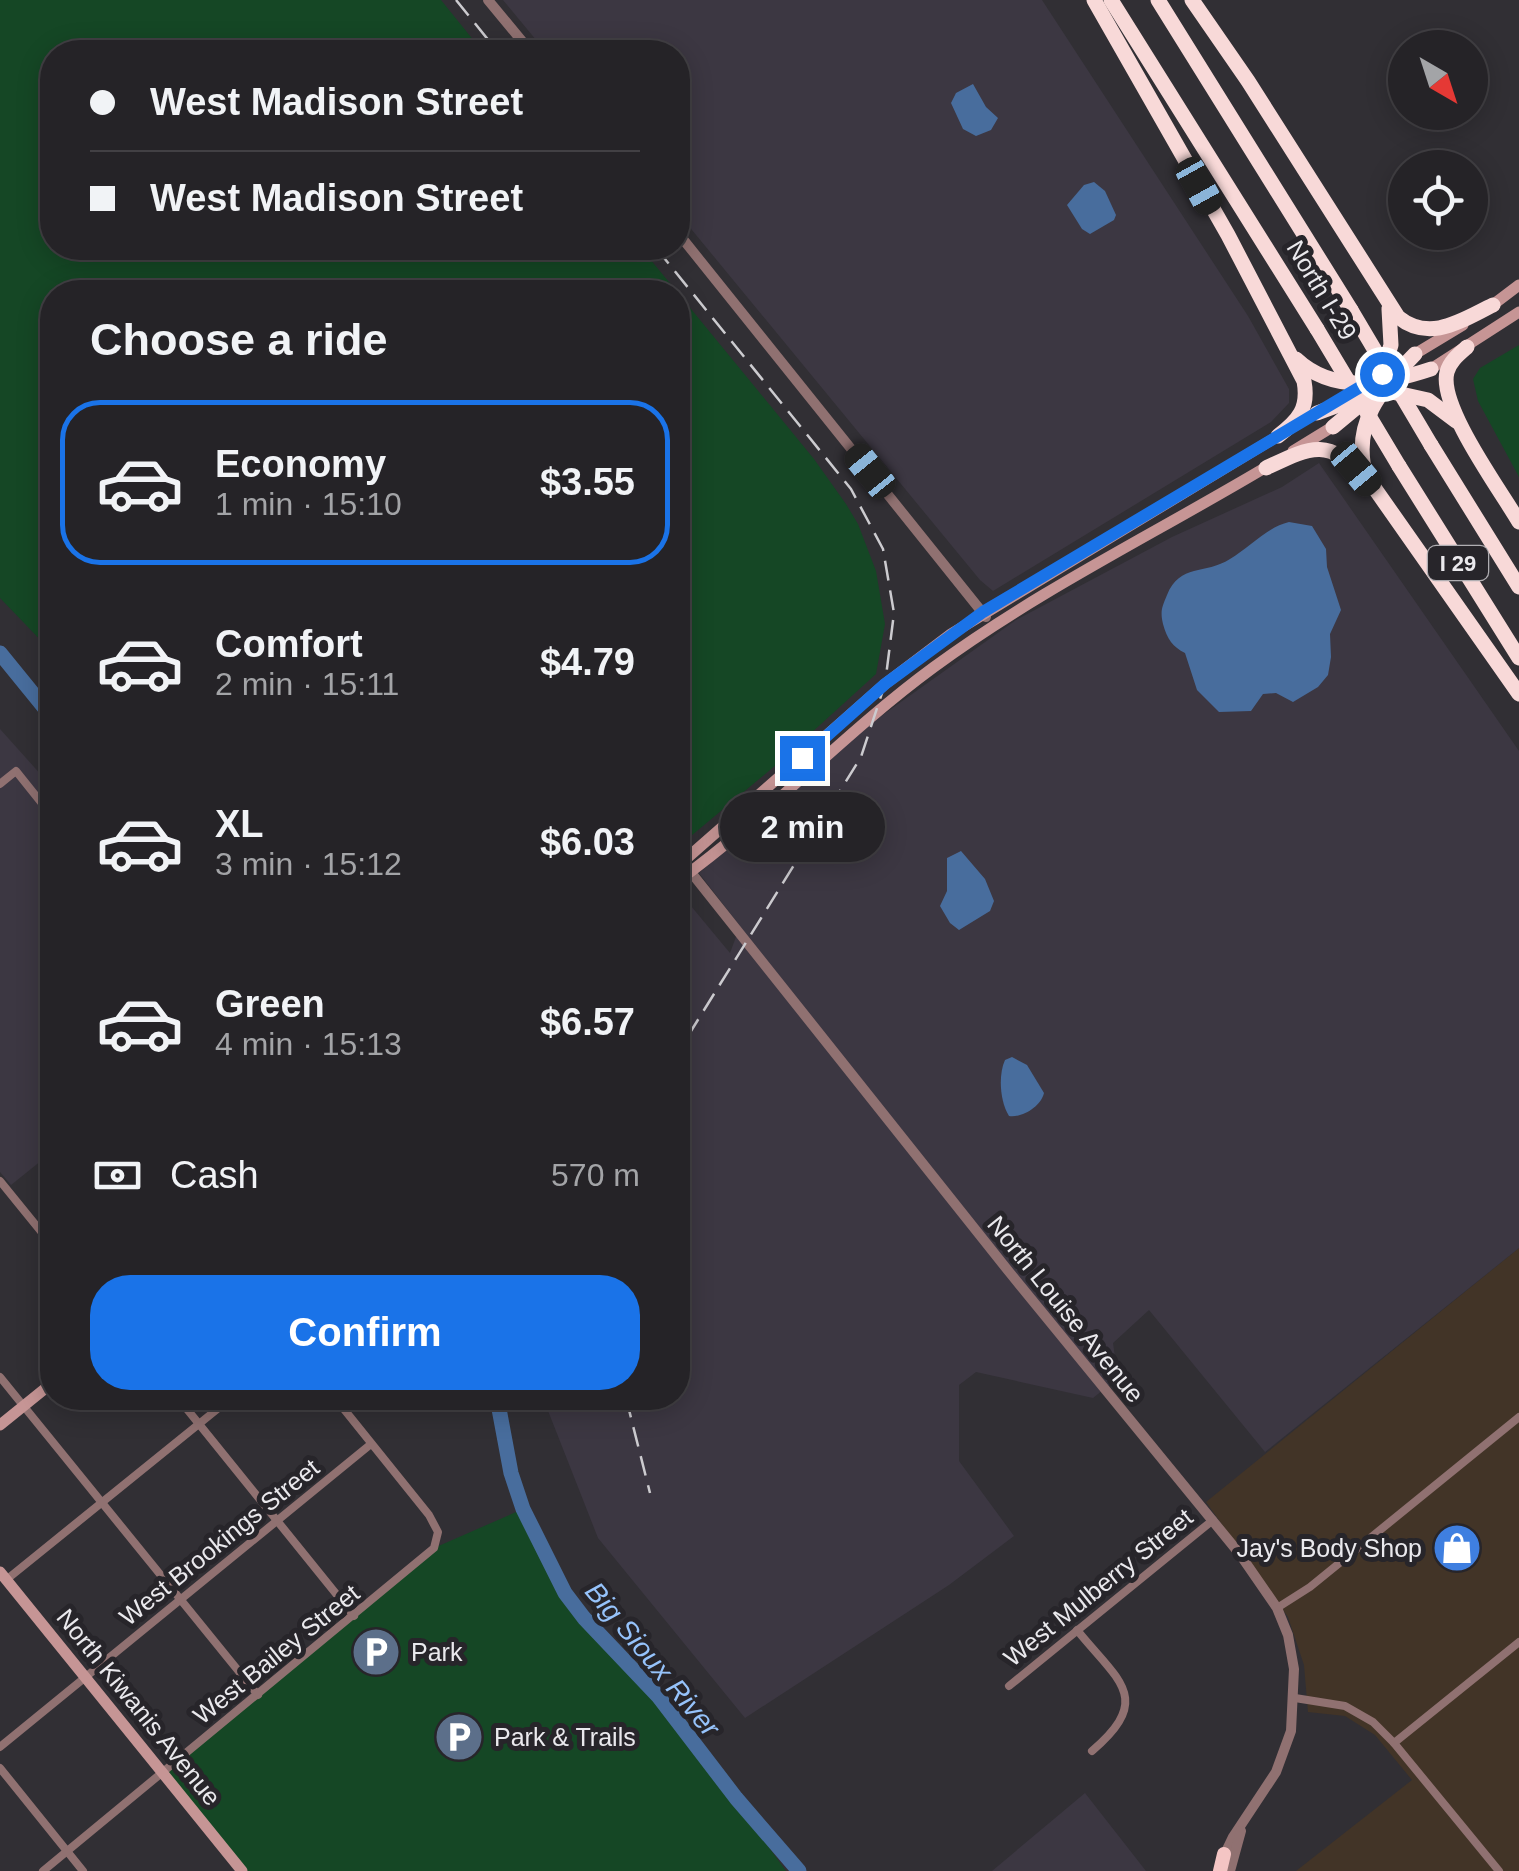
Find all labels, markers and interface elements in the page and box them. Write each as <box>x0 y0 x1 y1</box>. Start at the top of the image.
north arrow <box>1388 30 1488 130</box>
map controls <box>1388 30 1488 250</box>
text: West Madison Street <box>150 81 523 123</box>
button: locate <box>1388 150 1488 250</box>
car <box>1171 152 1227 220</box>
text: West Madison Street <box>150 177 523 219</box>
street label: North I-29 <box>1281 235 1363 345</box>
text: Choose a ride <box>90 314 388 365</box>
route start <box>1360 352 1405 397</box>
car <box>1325 436 1387 502</box>
icon: car <box>95 438 185 528</box>
car <box>839 438 901 504</box>
text: Economy <box>215 443 386 485</box>
text: $3.55 <box>540 461 635 503</box>
text: 1 min · 15:10 <box>215 486 402 522</box>
road number: I 29 <box>1428 546 1488 580</box>
icon: car <box>95 618 185 708</box>
text: Comfort <box>215 623 363 665</box>
text: $4.79 <box>540 641 635 683</box>
text: 2 min · 15:11 <box>215 666 399 702</box>
route end <box>780 736 825 781</box>
callout: 2 min <box>720 793 884 863</box>
icon: car <box>95 798 185 888</box>
text: XL <box>215 803 264 845</box>
text: 2 min <box>761 809 844 845</box>
text: $6.03 <box>540 821 635 863</box>
text: 3 min · 15:12 <box>215 846 402 882</box>
icon: car <box>95 978 185 1068</box>
text: Green <box>215 983 325 1025</box>
text: $6.57 <box>540 1001 635 1043</box>
text: 4 min · 15:13 <box>215 1026 402 1062</box>
icon: cash <box>90 1148 145 1203</box>
text: Cash <box>170 1154 259 1196</box>
text: 570 m <box>551 1157 640 1193</box>
street label: North Louise Avenue <box>982 1210 1150 1408</box>
button: Confirm <box>90 1275 640 1390</box>
street label: West Brookings Street <box>114 1453 324 1631</box>
street label: West Mulberry Street <box>998 1502 1198 1672</box>
shop icon: Jay's Body Shop <box>1431 1522 1483 1574</box>
place label: Jay's Body Shop <box>1237 1534 1422 1562</box>
water label: Big Sioux River <box>579 1576 727 1744</box>
street label: West Bailey Street <box>187 1579 365 1729</box>
street label: North Kiwanis Avenue <box>51 1603 227 1811</box>
parking icon: Park <box>350 1626 402 1678</box>
place label: Park <box>411 1638 463 1666</box>
parking icon: Park & Trails <box>433 1711 485 1763</box>
place label: Park & Trails <box>494 1723 636 1751</box>

